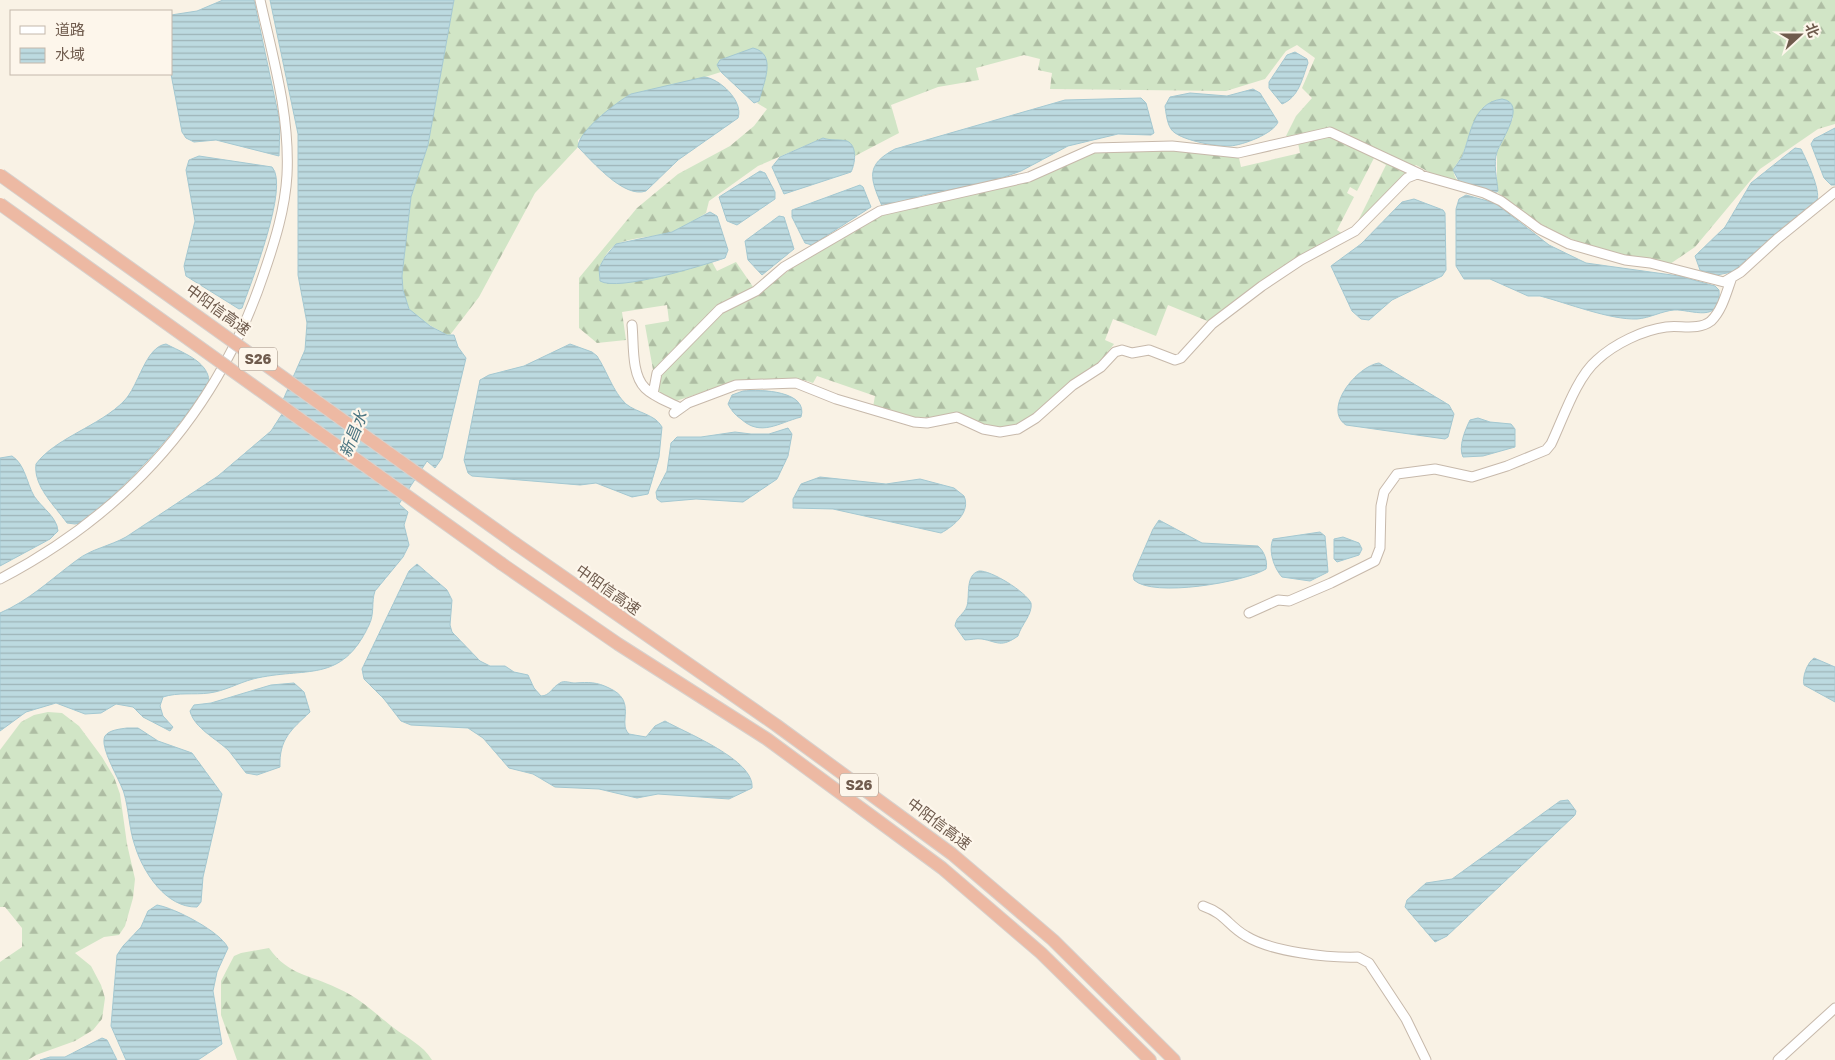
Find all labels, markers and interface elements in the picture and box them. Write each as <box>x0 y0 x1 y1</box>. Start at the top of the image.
legend <box>10 10 172 75</box>
north arrow <box>1775 10 1825 60</box>
text: 道路 <box>55 20 85 38</box>
text: 北 <box>1802 21 1823 40</box>
text: 水域 <box>55 45 85 63</box>
street label: 中阳信高速 <box>183 280 254 339</box>
road number: S26 <box>239 348 277 370</box>
water label: 新昌水 <box>335 407 372 460</box>
street label: 中阳信高速 <box>573 560 644 618</box>
road number: S26 <box>840 774 878 796</box>
street label: 中阳信高速 <box>904 793 975 853</box>

